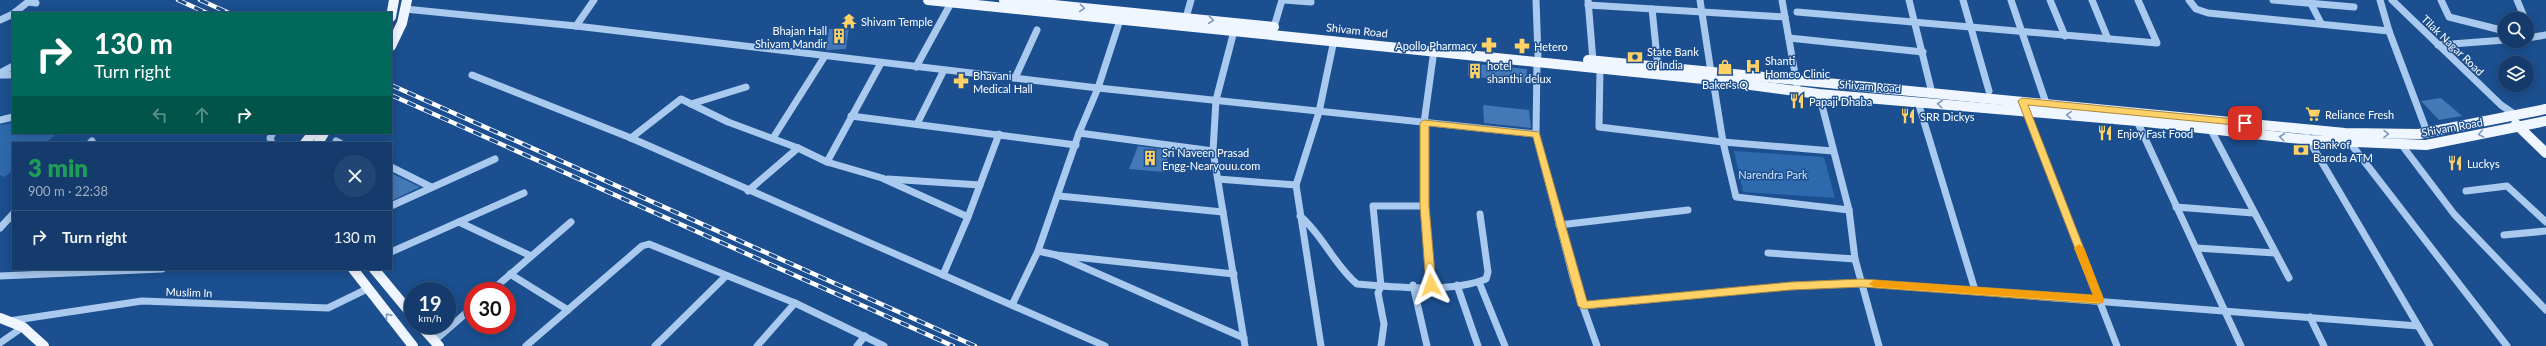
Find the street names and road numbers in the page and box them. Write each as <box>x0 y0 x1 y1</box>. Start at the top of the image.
street label: Tilak Nagar Road <box>2419 12 2487 78</box>
street label: Shivam Road <box>1326 20 1388 40</box>
street label: Shivam Road <box>1839 77 1901 95</box>
street label: Shivam Road <box>2420 115 2484 139</box>
street label: Muslim ln <box>165 285 213 299</box>

